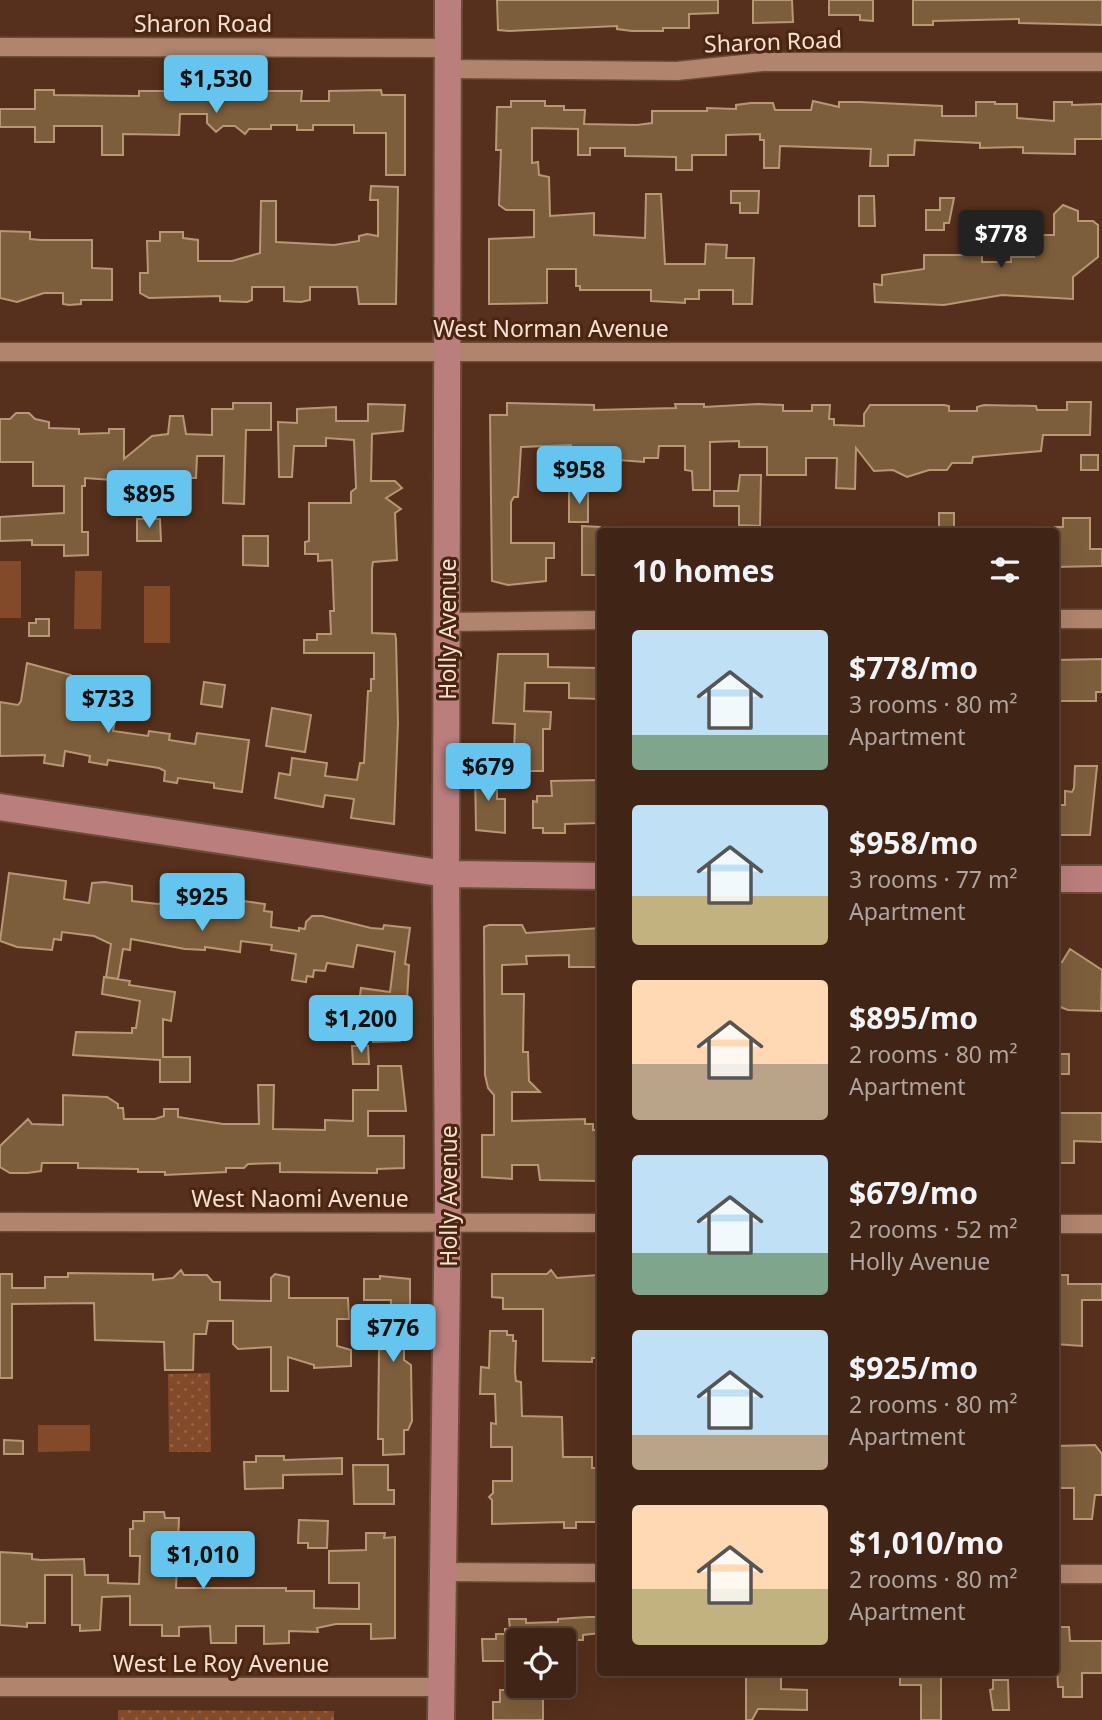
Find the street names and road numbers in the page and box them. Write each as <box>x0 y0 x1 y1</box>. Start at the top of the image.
street label: Sharon Road <box>134 7 272 39</box>
street label: Sharon Road <box>703 23 843 59</box>
street label: West Norman Avenue <box>433 312 669 344</box>
street label: Holly Avenue <box>431 558 463 700</box>
street label: Holly Avenue <box>432 1125 464 1267</box>
street label: West Naomi Avenue <box>191 1182 409 1214</box>
street label: West Le Roy Avenue <box>113 1647 329 1679</box>

